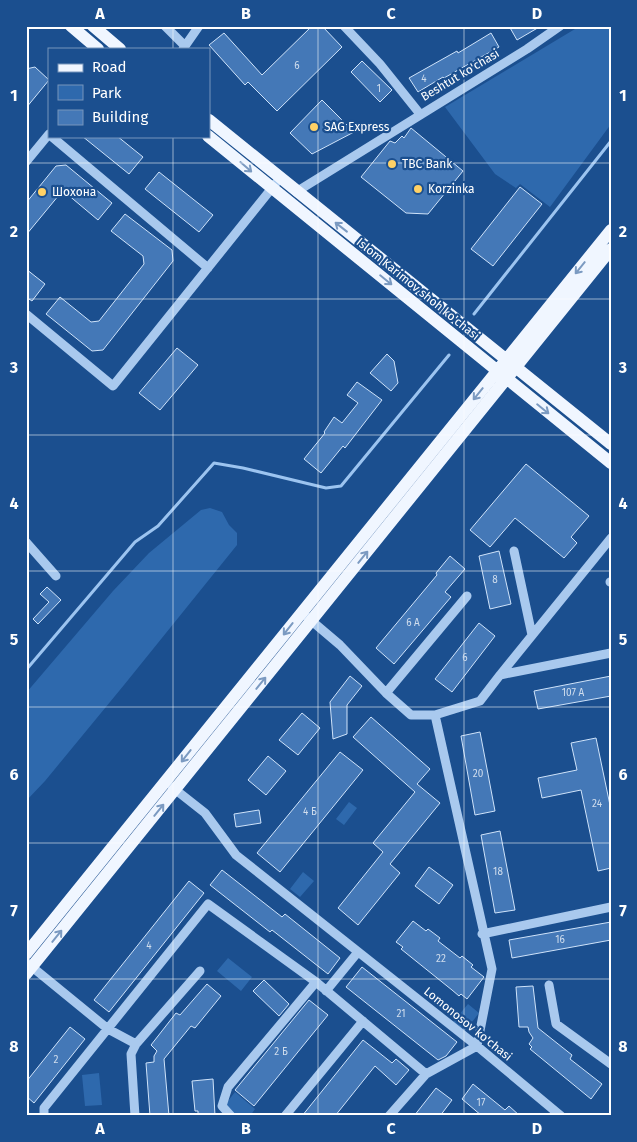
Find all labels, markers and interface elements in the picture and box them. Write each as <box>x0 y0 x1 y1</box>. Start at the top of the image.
text: A <box>94 4 105 23</box>
text: B <box>241 4 251 23</box>
text: C <box>386 4 396 23</box>
text: D <box>532 4 542 23</box>
street label: Beshtut ko'chasi <box>418 46 502 104</box>
legend <box>48 48 210 138</box>
text: Road <box>92 58 127 76</box>
house number: 6 <box>294 60 300 72</box>
house number: 4 <box>421 73 427 85</box>
house number: 1 <box>377 83 381 95</box>
text: Park <box>92 84 122 102</box>
text: 1 <box>10 86 18 105</box>
text: 1 <box>619 86 627 105</box>
text: Building <box>92 108 148 126</box>
place label: SAG Express <box>324 120 390 134</box>
marker: SAG Express <box>308 121 320 133</box>
place label: TBC Bank <box>402 157 453 171</box>
marker: TBC Bank <box>386 158 398 170</box>
one-way arrow <box>240 161 253 173</box>
place label: Korzinka <box>428 182 475 196</box>
marker: Korzinka <box>412 183 424 195</box>
place label: Шохона <box>52 185 96 199</box>
marker: Шохона <box>36 186 48 198</box>
one-way arrow <box>335 221 348 232</box>
text: 2 <box>10 222 18 241</box>
text: 2 <box>619 222 627 241</box>
street label: Islom Karimov shoh ko'chasi <box>354 235 482 343</box>
one-way arrow <box>574 261 586 274</box>
one-way arrow <box>379 275 392 286</box>
text: 3 <box>9 358 18 377</box>
text: 3 <box>618 358 627 377</box>
one-way arrow <box>472 387 483 400</box>
one-way arrow <box>537 403 550 414</box>
text: 4 <box>9 494 19 513</box>
text: 4 <box>618 494 628 513</box>
one-way arrow <box>357 551 368 564</box>
house number: 8 <box>492 574 498 586</box>
house number: 6 А <box>406 617 420 629</box>
one-way arrow <box>282 622 293 635</box>
text: 5 <box>10 630 19 649</box>
text: 5 <box>619 630 628 649</box>
house number: 6 <box>462 652 468 664</box>
one-way arrow <box>255 677 266 690</box>
house number: 107 А <box>562 687 585 699</box>
one-way arrow <box>181 749 192 762</box>
text: 6 <box>9 765 19 784</box>
text: 6 <box>618 765 628 784</box>
house number: 20 <box>473 768 484 780</box>
house number: 24 <box>592 798 603 810</box>
one-way arrow <box>153 803 164 816</box>
house number: 4 Б <box>303 806 317 818</box>
house number: 18 <box>493 866 503 878</box>
text: 7 <box>10 901 18 920</box>
text: 7 <box>619 901 627 920</box>
one-way arrow <box>51 930 62 943</box>
house number: 16 <box>555 934 565 946</box>
house number: 4 <box>146 940 152 952</box>
house number: 22 <box>436 953 446 965</box>
street label: Lomonosov ko'chasi <box>421 984 515 1064</box>
house number: 21 <box>396 1008 406 1020</box>
text: 8 <box>9 1037 19 1056</box>
text: 8 <box>618 1037 628 1056</box>
house number: 2 Б <box>274 1046 288 1058</box>
house number: 2 <box>54 1054 59 1066</box>
house number: 17 <box>477 1097 486 1109</box>
text: A <box>94 1119 105 1138</box>
text: B <box>241 1119 251 1138</box>
text: C <box>386 1119 396 1138</box>
text: D <box>532 1119 542 1138</box>

